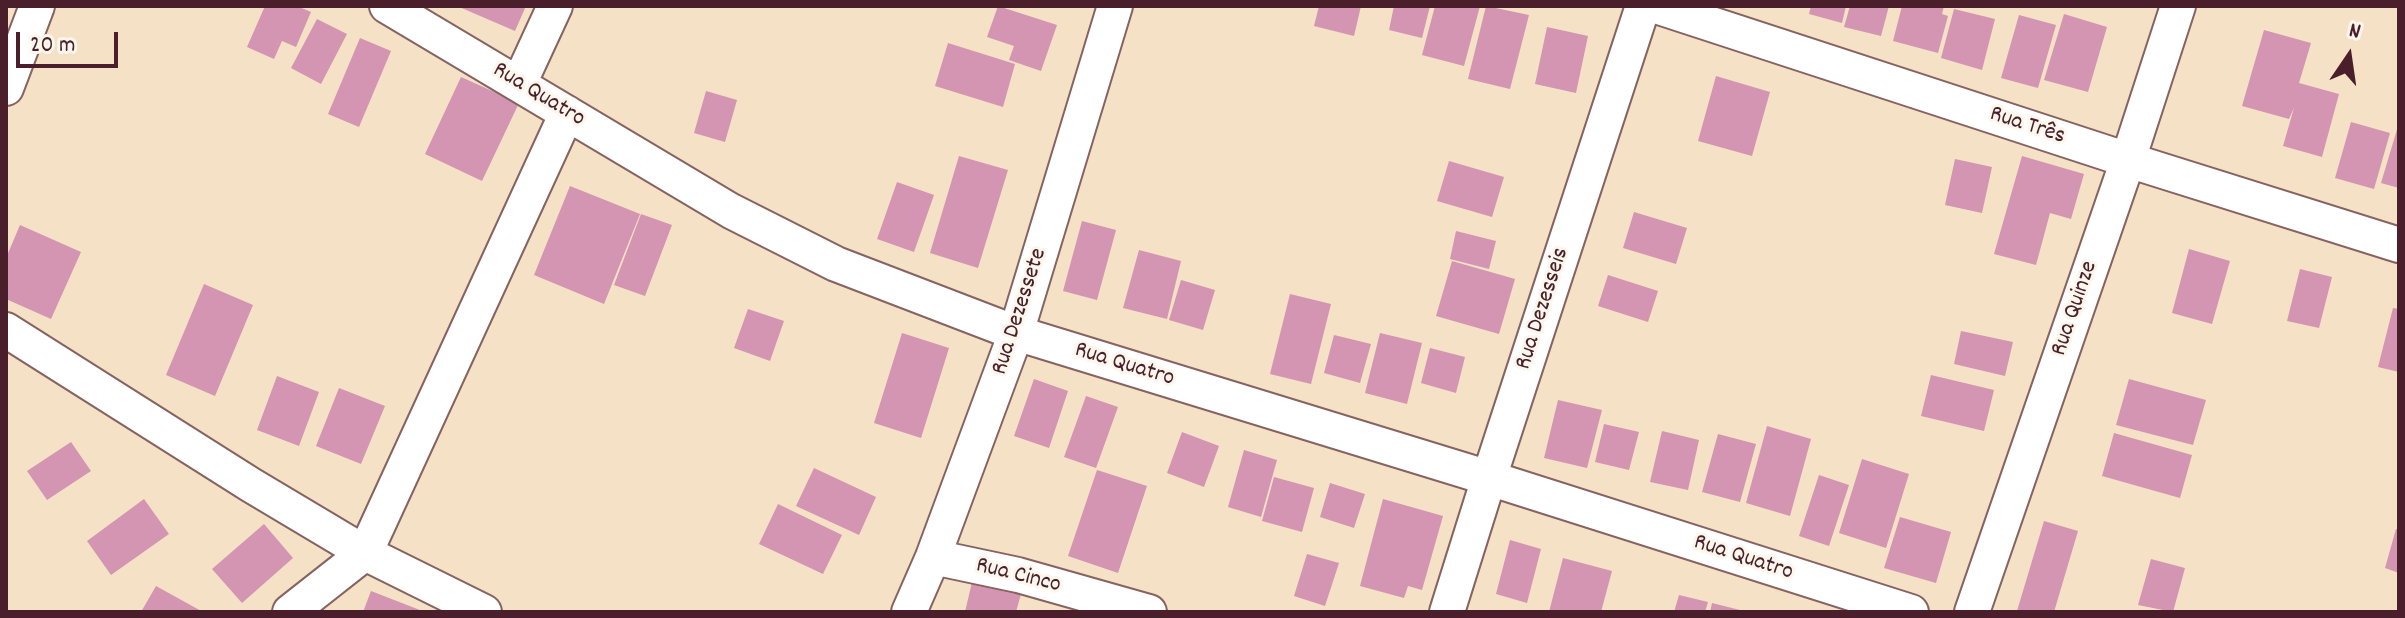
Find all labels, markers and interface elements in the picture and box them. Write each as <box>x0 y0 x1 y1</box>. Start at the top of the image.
scale bar <box>20 16 122 66</box>
north arrow <box>2309 16 2389 96</box>
text: N <box>2346 16 2363 48</box>
text: 20 m <box>30 29 76 63</box>
street label: Rua Quatro <box>487 57 589 135</box>
street label: Rua Três <box>1986 101 2068 153</box>
street label: Rua Dezesseis <box>1511 244 1577 374</box>
street label: Rua Dezessete <box>987 245 1055 379</box>
street label: Rua Quinze <box>2046 258 2106 360</box>
street label: Rua Quatro <box>1071 337 1177 395</box>
street label: Rua Quatro <box>1690 529 1796 589</box>
street label: Rua Cinco <box>973 553 1063 601</box>

